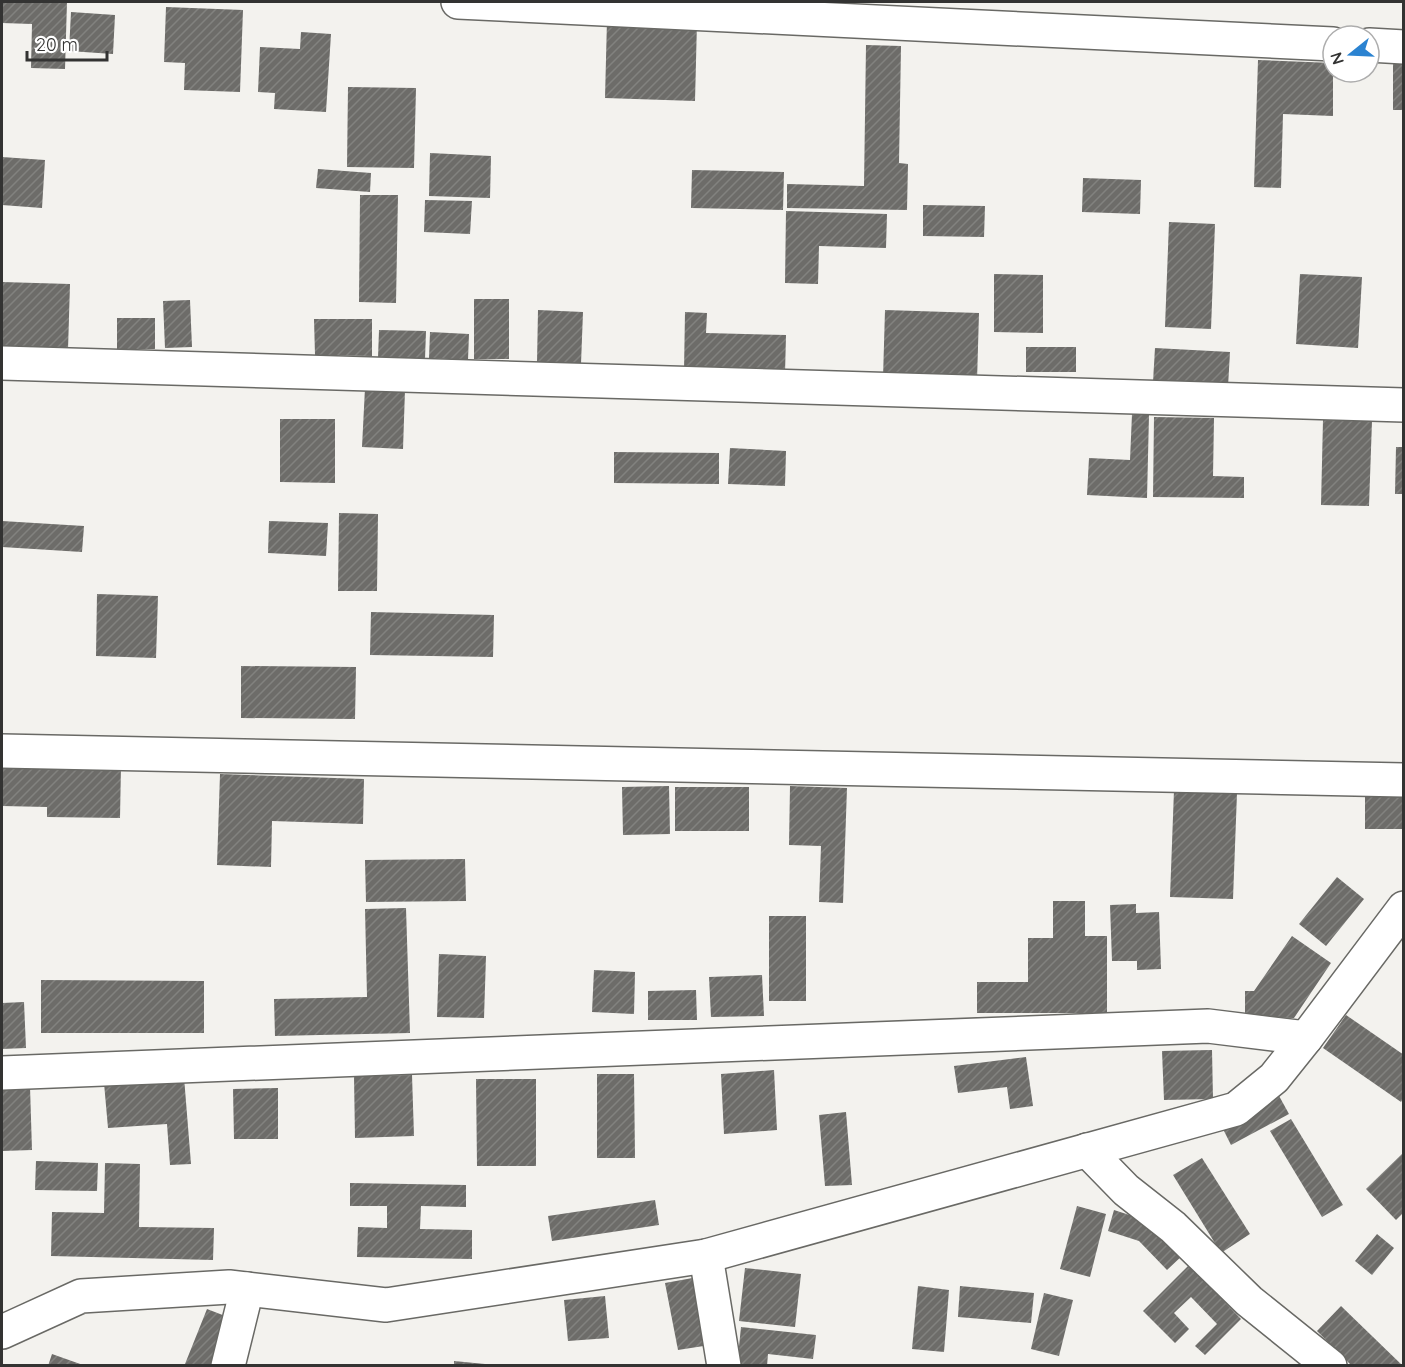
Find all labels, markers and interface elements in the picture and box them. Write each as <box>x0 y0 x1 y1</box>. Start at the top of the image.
scale bar <box>27 24 106 62</box>
north arrow <box>1321 24 1381 84</box>
text: 20 m <box>36 33 78 56</box>
text: N <box>1325 50 1348 67</box>

